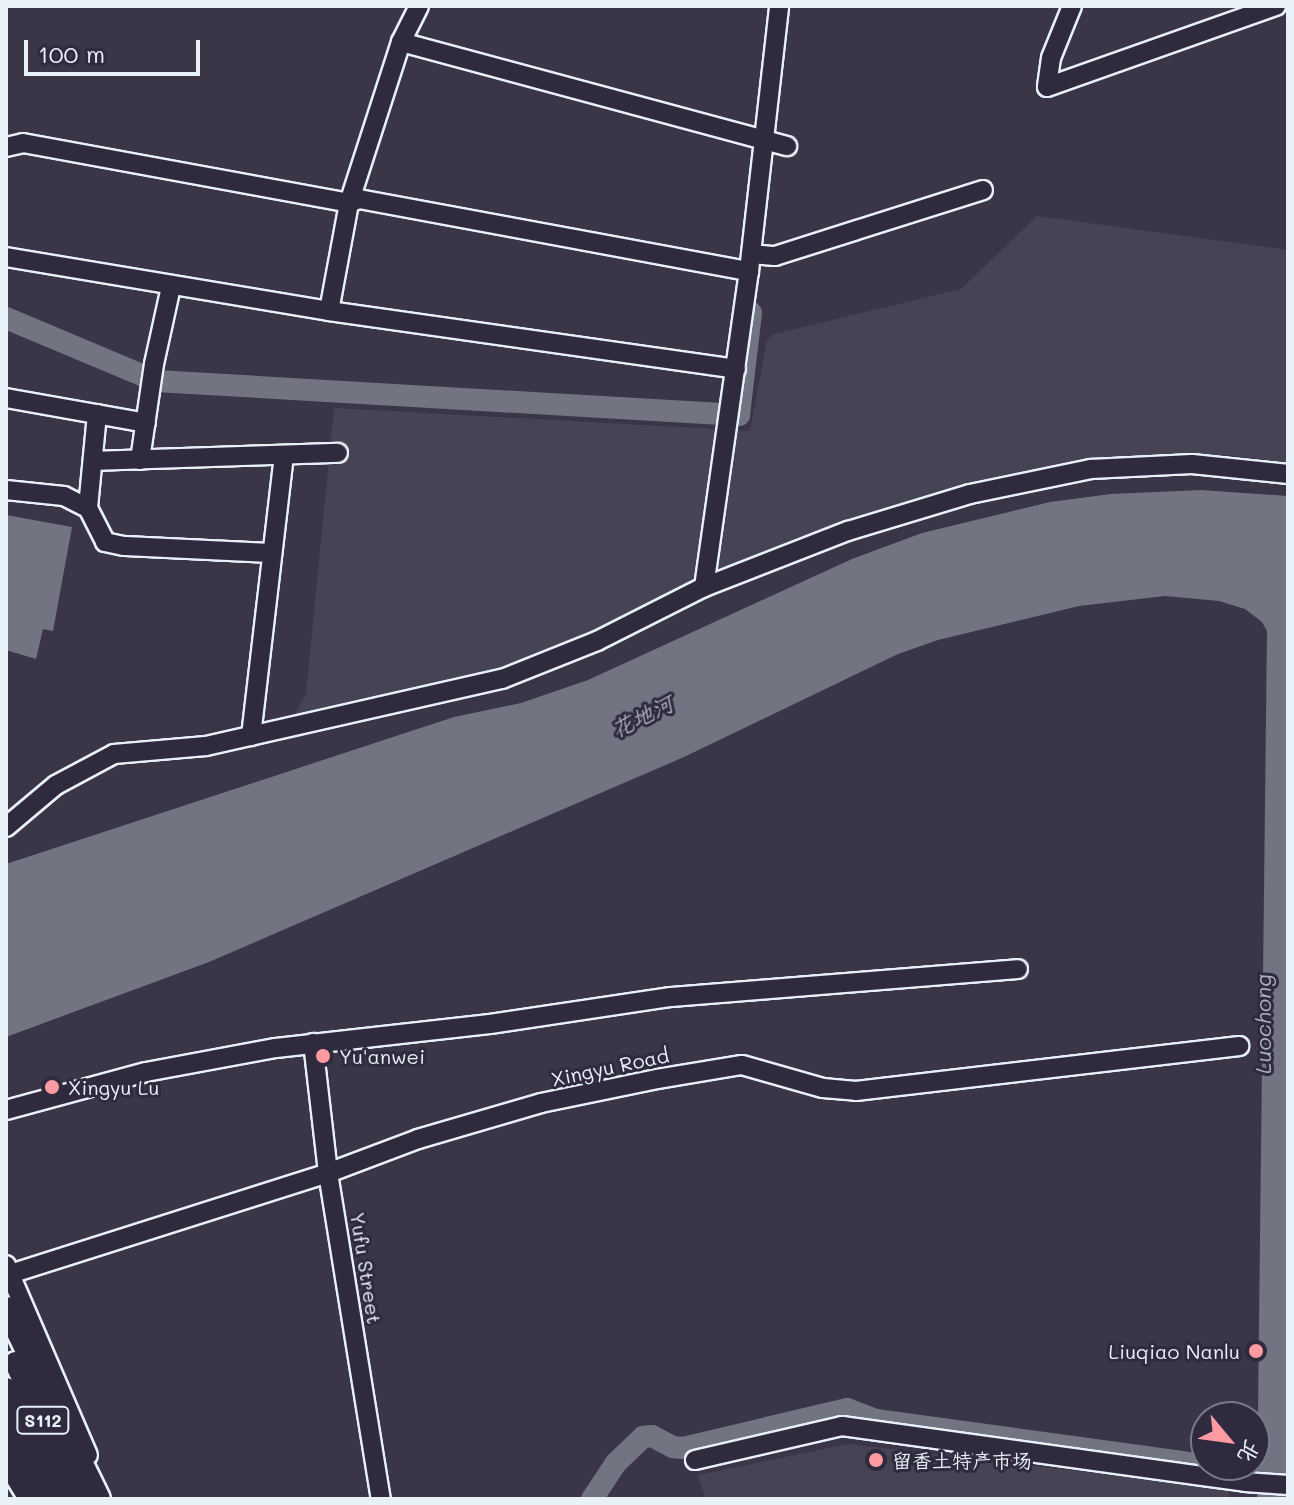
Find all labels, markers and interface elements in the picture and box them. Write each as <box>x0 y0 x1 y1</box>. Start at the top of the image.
scale bar <box>28 24 204 74</box>
text: 100 m <box>38 38 105 69</box>
water label: 花地河 <box>607 690 677 742</box>
water label: Luochong <box>1250 974 1276 1074</box>
street label: Xingyu Road <box>549 1043 671 1091</box>
place label: Yu'anwei <box>339 1044 425 1068</box>
marker: Yu'anwei <box>314 1047 332 1065</box>
place label: Xingyu Lu <box>68 1075 159 1099</box>
marker: Xingyu Lu <box>43 1078 61 1096</box>
street label: Yufu Street <box>345 1210 387 1326</box>
place label: Liuqiao Nanlu <box>1109 1339 1240 1363</box>
marker: Liuqiao Nanlu <box>1247 1342 1265 1360</box>
north arrow <box>1190 1401 1270 1481</box>
road number: S112 <box>15 1406 71 1434</box>
text: 北 <box>1232 1435 1268 1469</box>
place label: 留香土特产市场 <box>892 1448 1032 1472</box>
marker: 留香土特产市场 <box>867 1451 885 1469</box>

